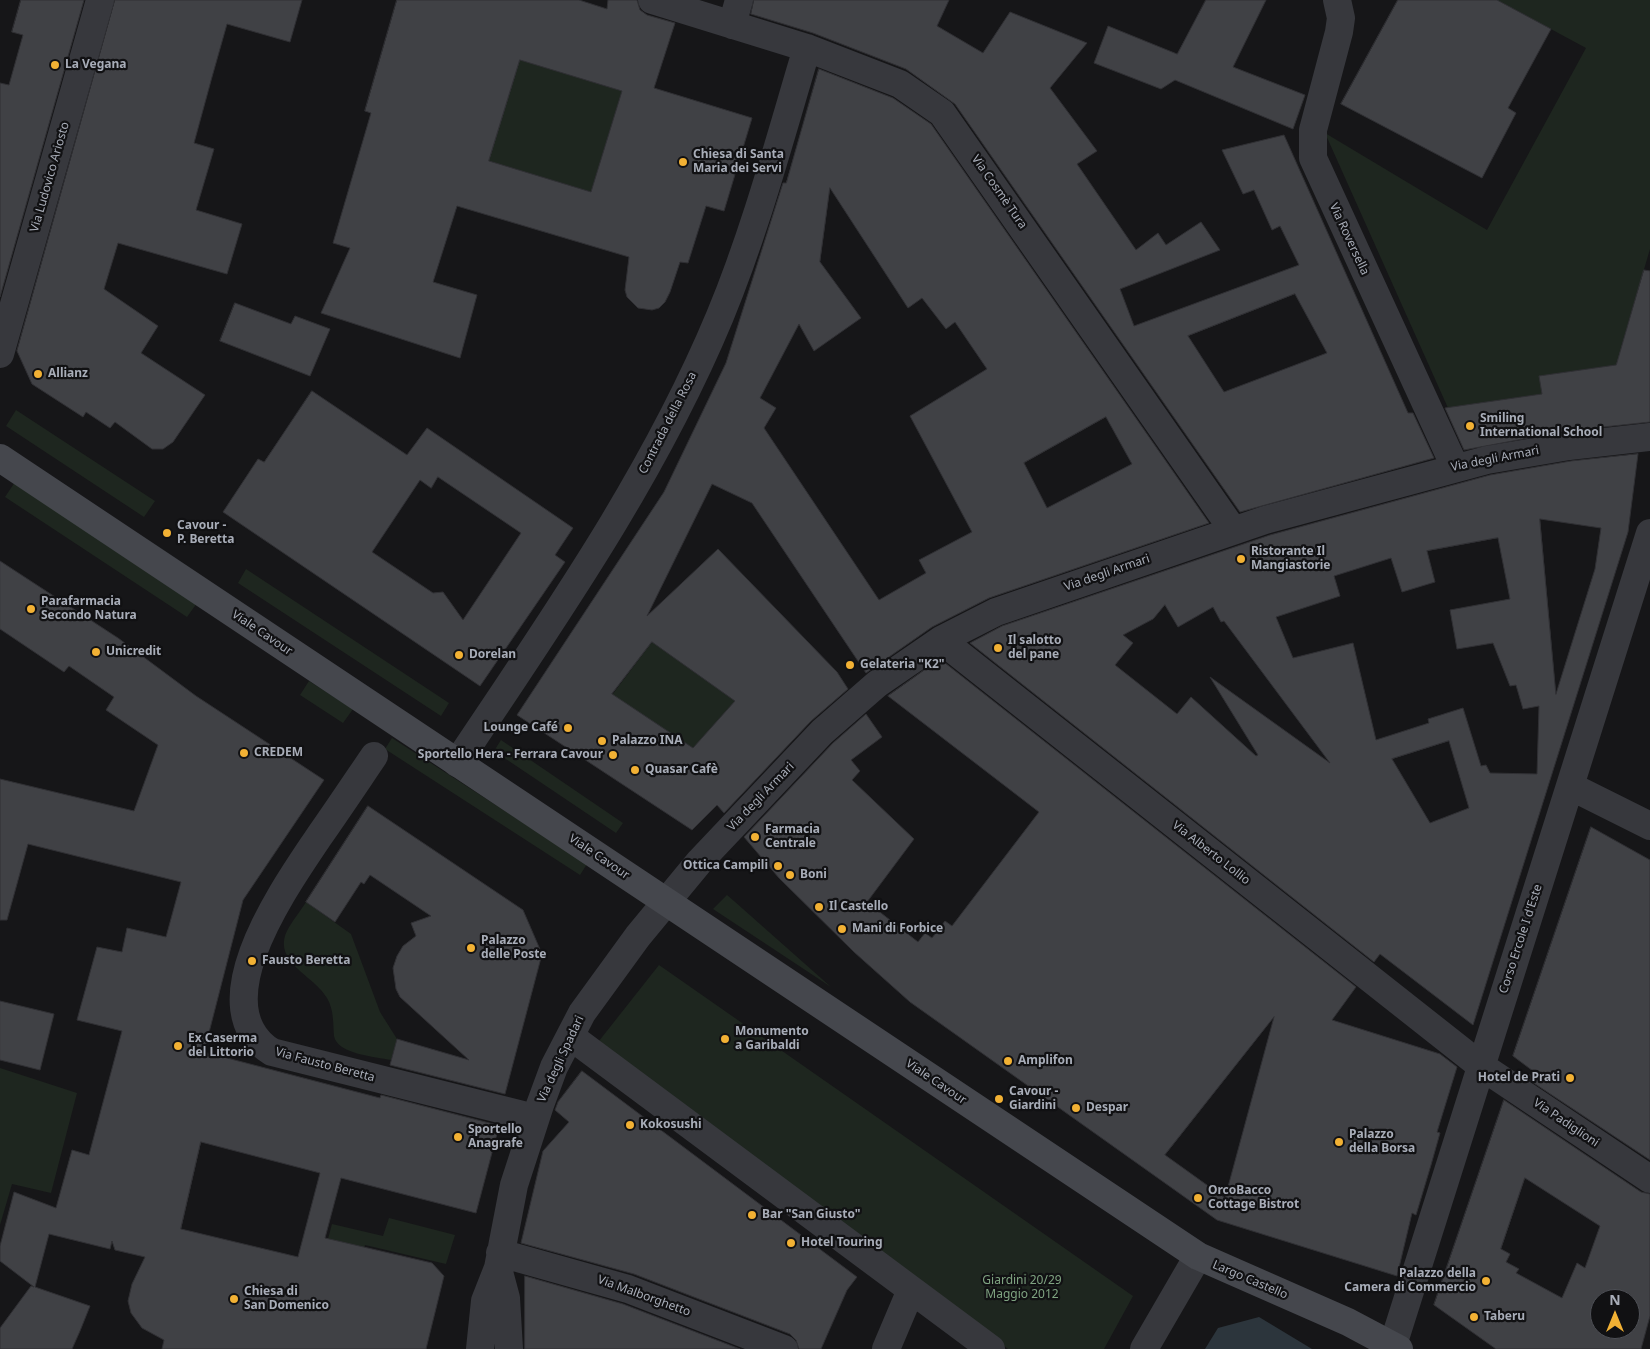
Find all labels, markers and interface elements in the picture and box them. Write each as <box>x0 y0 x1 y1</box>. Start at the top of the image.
place label: La Vegana <box>65 58 126 72</box>
marker: La Vegana <box>49 59 61 71</box>
street label: Via Ludovico Ariosto <box>27 120 73 234</box>
place label: Chiesa di Santa Maria dei Servi <box>693 148 784 176</box>
street label: Via Cosmè Tura <box>968 152 1030 232</box>
marker: Chiesa di Santa Maria dei Servi <box>677 156 689 168</box>
street label: Via Roversella <box>1326 201 1372 277</box>
place label: Allianz <box>48 367 88 381</box>
marker: Allianz <box>32 368 44 380</box>
street label: Contrada della Rosa <box>636 370 700 476</box>
place label: Smiling International School <box>1480 412 1602 440</box>
marker: Smiling International School <box>1464 420 1476 432</box>
street label: Via degli Armari <box>1450 443 1540 475</box>
place label: Cavour - P. Beretta <box>177 519 234 547</box>
marker: Cavour - P. Beretta <box>161 527 173 539</box>
place label: Ristorante Il Mangiastorie <box>1251 545 1331 573</box>
street label: Via degli Armari <box>1062 552 1152 594</box>
marker: Ristorante Il Mangiastorie <box>1235 553 1247 565</box>
place label: Parafarmacia Secondo Natura <box>41 595 137 623</box>
marker: Parafarmacia Secondo Natura <box>25 603 37 615</box>
street label: Viale Cavour <box>229 607 295 659</box>
place label: Il salotto del pane <box>1008 634 1062 662</box>
marker: Il salotto del pane <box>992 642 1004 654</box>
place label: Unicredit <box>106 645 161 659</box>
marker: Unicredit <box>90 646 102 658</box>
place label: Dorelan <box>469 648 516 662</box>
marker: Dorelan <box>453 649 465 661</box>
place label: Gelateria "K2" <box>860 658 945 672</box>
marker: Gelateria "K2" <box>844 659 856 671</box>
place label: Lounge Café <box>484 721 558 735</box>
marker: Lounge Café <box>562 722 574 734</box>
place label: Palazzo INA <box>612 734 683 748</box>
marker: Palazzo INA <box>596 735 608 747</box>
place label: CREDEM <box>254 746 303 760</box>
marker: CREDEM <box>238 747 250 759</box>
place label: Sportello Hera - Ferrara Cavour <box>418 748 603 762</box>
marker: Sportello Hera - Ferrara Cavour <box>607 749 619 761</box>
street label: Via degli Armari <box>725 760 797 834</box>
place label: Quasar Cafè <box>645 763 718 777</box>
marker: Quasar Cafè <box>629 764 641 776</box>
street label: Via Alberto Lollio <box>1169 818 1253 888</box>
place label: Farmacia Centrale <box>765 823 820 851</box>
street label: Viale Cavour <box>566 831 632 883</box>
marker: Farmacia Centrale <box>749 831 761 843</box>
place label: Ottica Campili <box>683 859 768 873</box>
marker: Ottica Campili <box>772 860 784 872</box>
place label: Boni <box>800 868 827 882</box>
marker: Boni <box>784 869 796 881</box>
street label: Corso Ercole I d'Este <box>1497 883 1545 995</box>
place label: Il Castello <box>829 900 888 914</box>
marker: Il Castello <box>813 901 825 913</box>
place label: Mani di Forbice <box>852 922 943 936</box>
marker: Mani di Forbice <box>836 923 848 935</box>
place label: Palazzo delle Poste <box>481 934 547 962</box>
marker: Palazzo delle Poste <box>465 942 477 954</box>
place label: Fausto Beretta <box>262 954 350 968</box>
marker: Fausto Beretta <box>246 955 258 967</box>
street label: Via degli Spadari <box>535 1013 587 1105</box>
place label: Monumento a Garibaldi <box>735 1025 809 1053</box>
place label: Ex Caserma del Littorio <box>188 1032 257 1060</box>
marker: Monumento a Garibaldi <box>719 1033 731 1045</box>
marker: Ex Caserma del Littorio <box>172 1040 184 1052</box>
street label: Via Fausto Beretta <box>274 1045 376 1085</box>
place label: Amplifon <box>1018 1054 1073 1068</box>
marker: Amplifon <box>1002 1055 1014 1067</box>
street label: Viale Cavour <box>903 1056 969 1108</box>
place label: Hotel de Prati <box>1478 1071 1560 1085</box>
marker: Hotel de Prati <box>1564 1072 1576 1084</box>
place label: Cavour - Giardini <box>1009 1085 1058 1113</box>
marker: Cavour - Giardini <box>993 1093 1005 1105</box>
street label: Via Padiglioni <box>1530 1096 1602 1150</box>
place label: Despar <box>1086 1101 1128 1115</box>
marker: Despar <box>1070 1102 1082 1114</box>
place label: Kokosushi <box>640 1118 702 1132</box>
marker: Kokosushi <box>624 1119 636 1131</box>
place label: Sportello Anagrafe <box>468 1123 523 1151</box>
place label: Palazzo della Borsa <box>1349 1128 1415 1156</box>
marker: Sportello Anagrafe <box>452 1131 464 1143</box>
marker: Palazzo della Borsa <box>1333 1136 1345 1148</box>
place label: OrcoBacco Cottage Bistrot <box>1208 1184 1299 1212</box>
marker: OrcoBacco Cottage Bistrot <box>1192 1192 1204 1204</box>
place label: Bar "San Giusto" <box>762 1208 861 1222</box>
marker: Bar "San Giusto" <box>746 1209 758 1221</box>
place label: Hotel Touring <box>801 1236 882 1250</box>
marker: Hotel Touring <box>785 1237 797 1249</box>
street label: Largo Castello <box>1210 1258 1290 1302</box>
place label: Palazzo della Camera di Commercio <box>1344 1267 1476 1295</box>
street label: Via Malborghetto <box>596 1273 692 1319</box>
park label: Giardini 20/29 Maggio 2012 <box>982 1274 1062 1302</box>
marker: Palazzo della Camera di Commercio <box>1480 1275 1492 1287</box>
place label: Chiesa di San Domenico <box>244 1285 329 1313</box>
north arrow <box>1590 1289 1640 1339</box>
text: N <box>1609 1290 1621 1309</box>
marker: Chiesa di San Domenico <box>228 1293 240 1305</box>
place label: Taberu <box>1484 1310 1525 1324</box>
marker: Taberu <box>1468 1311 1480 1323</box>

